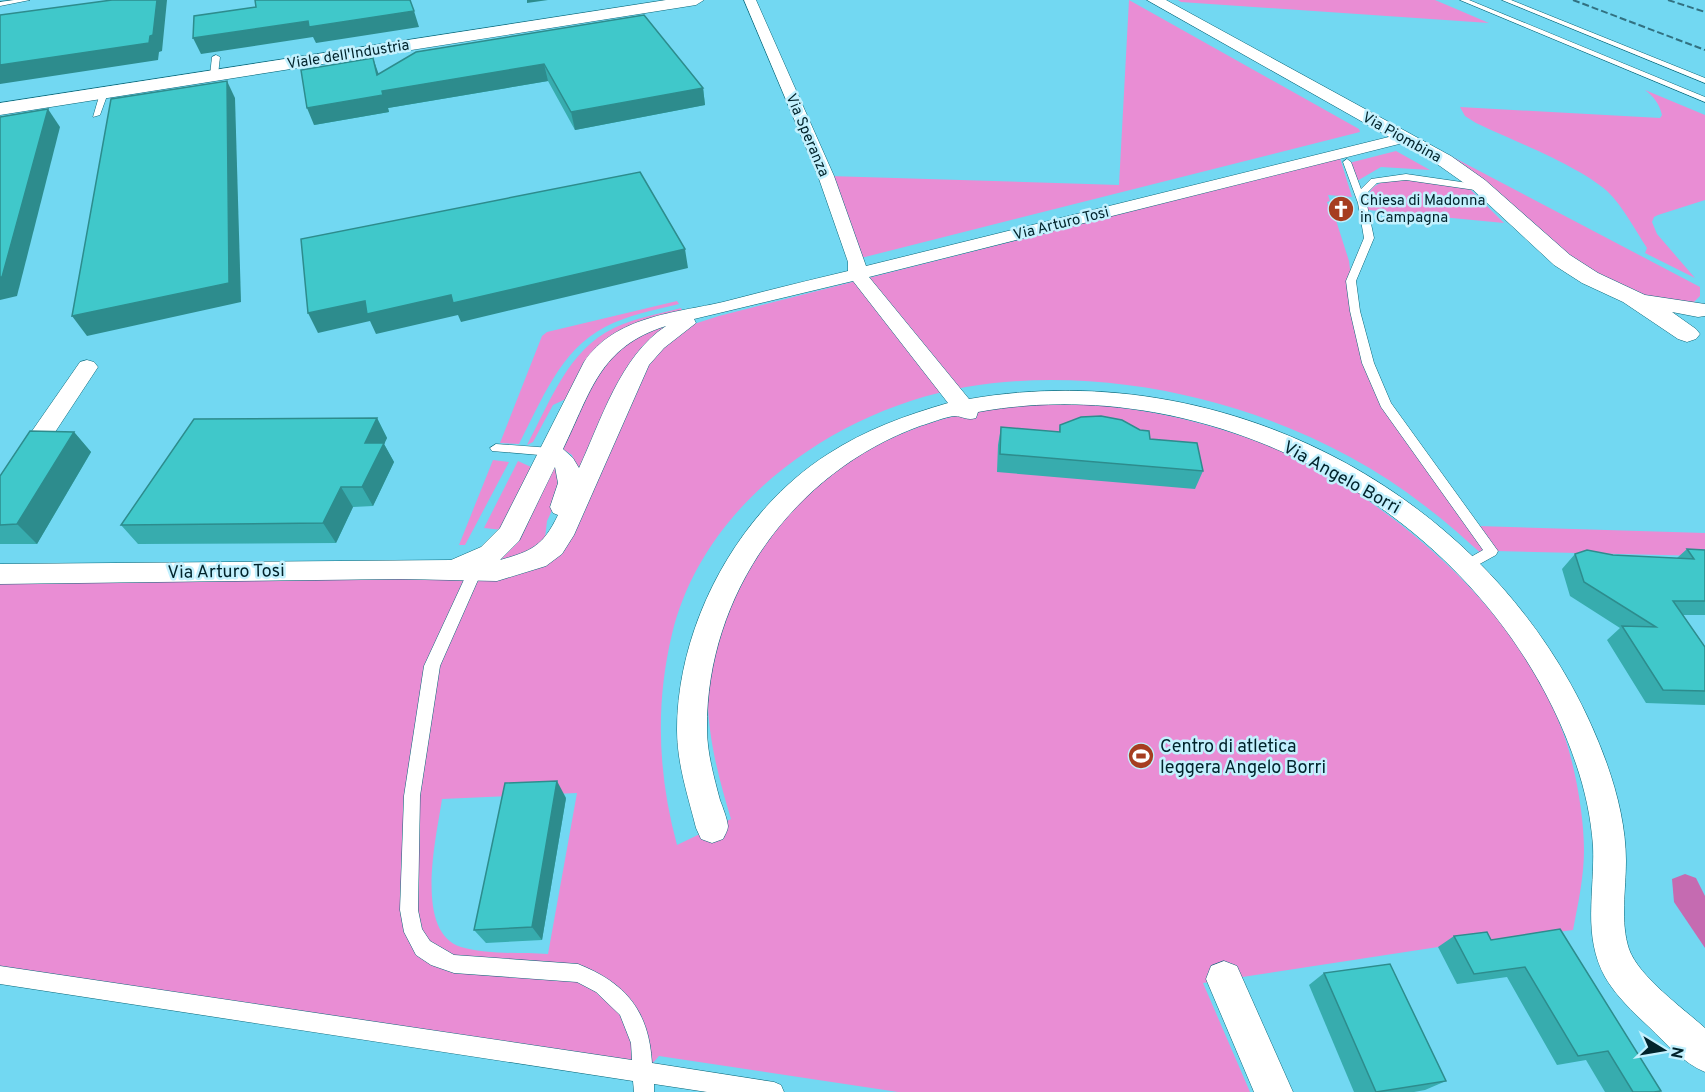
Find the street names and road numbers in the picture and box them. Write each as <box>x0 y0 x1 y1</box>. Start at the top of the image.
street label: Viale dell'Industria <box>286 36 411 75</box>
street label: Via Speranza <box>781 91 833 180</box>
street label: Via Piombina <box>1358 109 1444 168</box>
street label: Via Arturo Tosi <box>1012 203 1111 245</box>
street label: Via Angelo Borri <box>1278 437 1404 520</box>
street label: Via Arturo Tosi <box>167 560 285 585</box>

